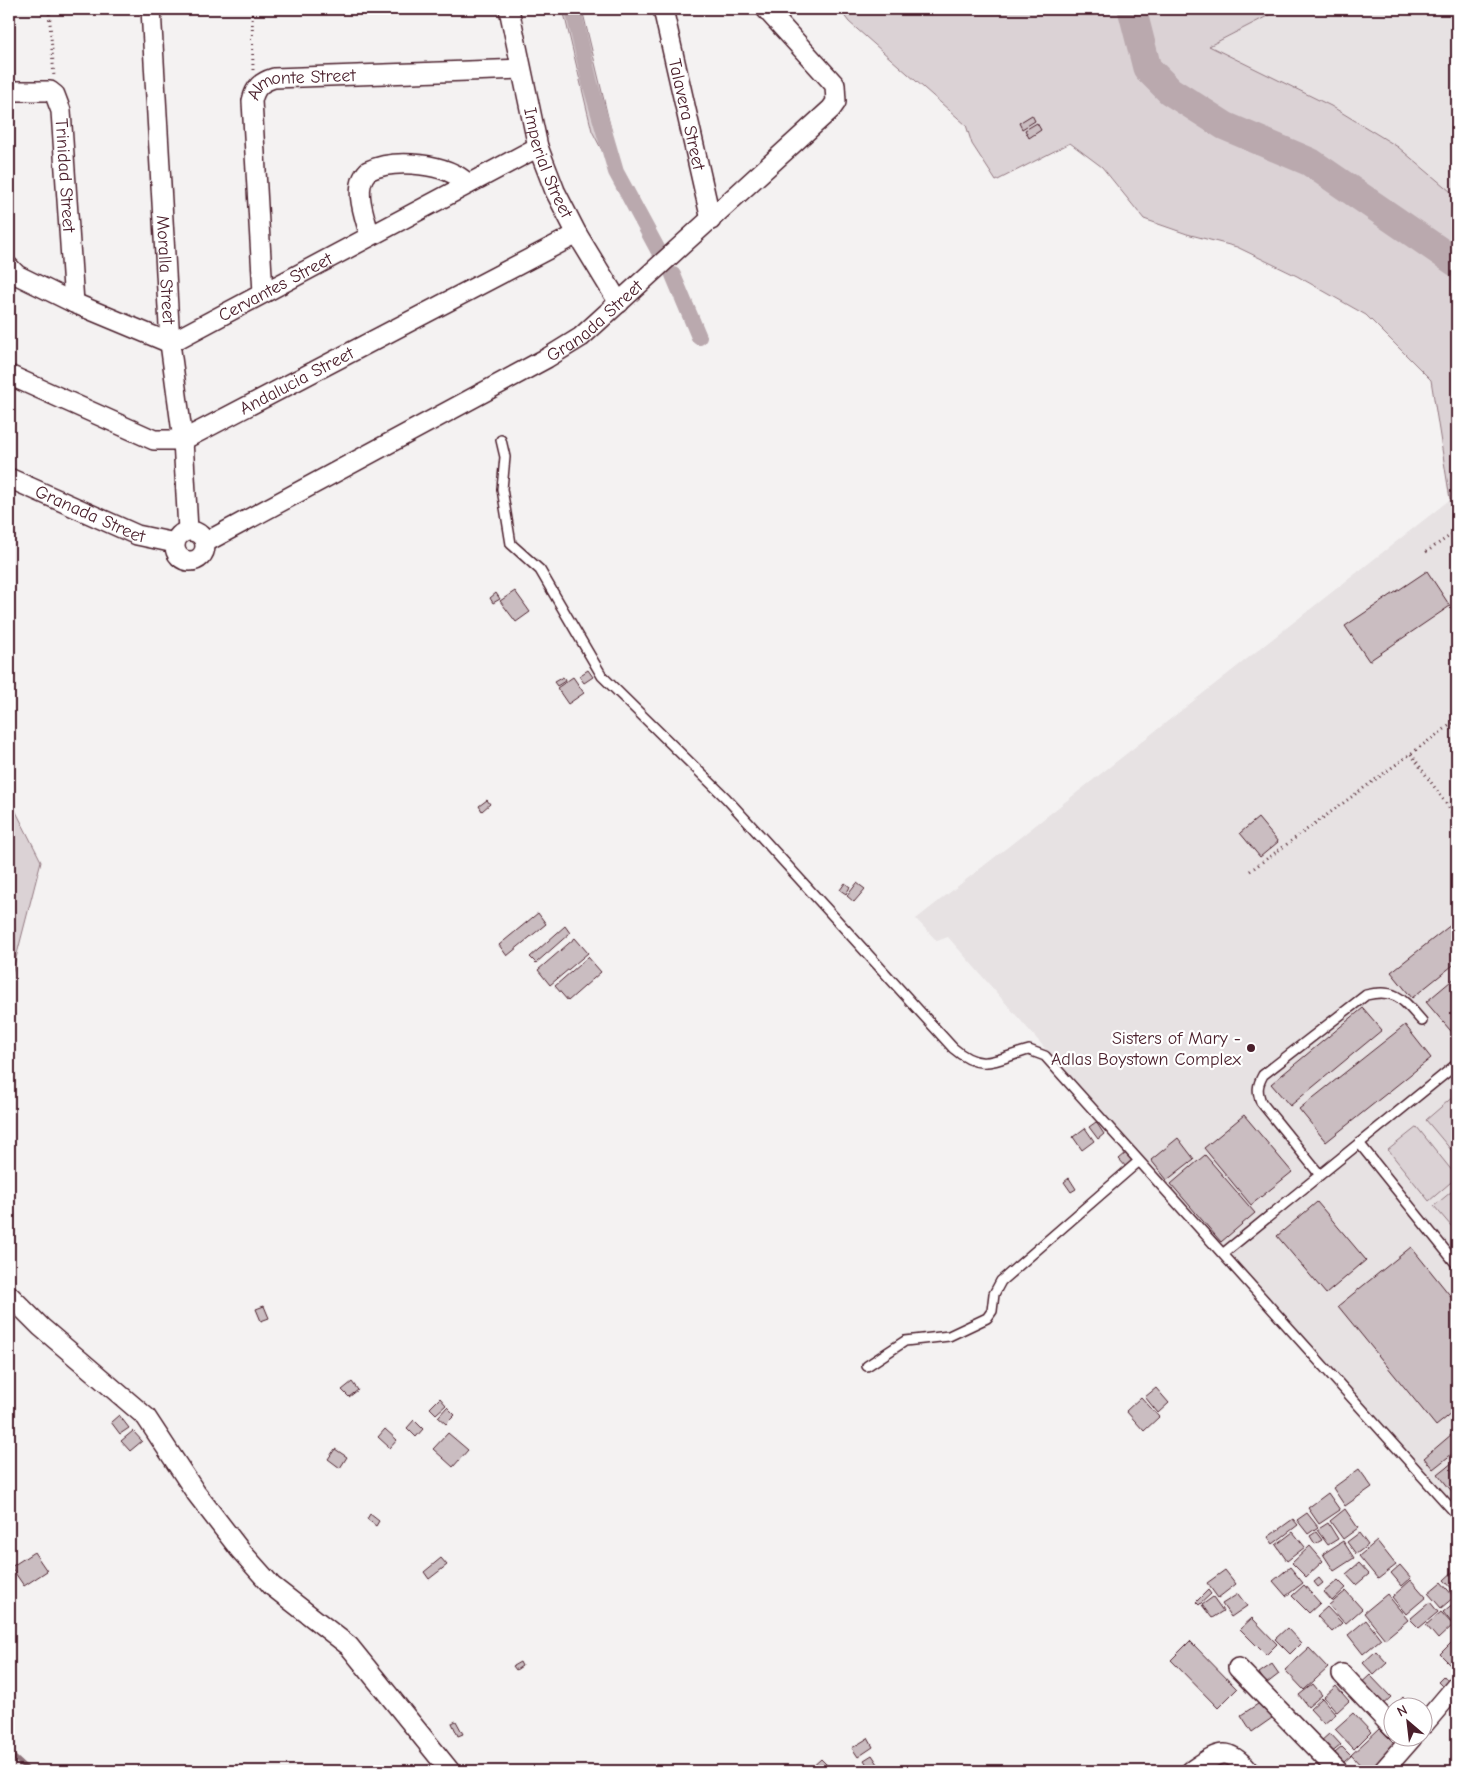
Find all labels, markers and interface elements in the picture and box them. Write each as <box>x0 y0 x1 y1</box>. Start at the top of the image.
street label: Talavera Street <box>664 57 710 173</box>
street label: Almonte Street <box>242 65 357 103</box>
street label: Imperial Street <box>519 106 578 222</box>
street label: Trinidad Street <box>51 118 80 234</box>
street label: Moralla Street <box>152 215 179 325</box>
street label: Cervantes Street <box>215 248 336 326</box>
street label: Granada Street <box>543 275 648 366</box>
street label: Andalucia Street <box>236 342 358 419</box>
street label: Granada Street <box>32 481 148 547</box>
place label: Sisters of Mary - Adlas Boystown Complex <box>1051 1028 1241 1070</box>
marker: Sisters of Mary - Adlas Boystown Complex <box>1245 1042 1257 1054</box>
north arrow <box>1384 1698 1434 1748</box>
text: N <box>1394 1701 1410 1721</box>

